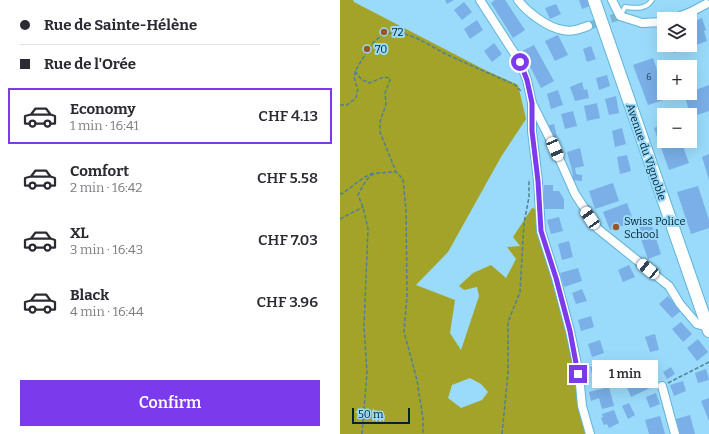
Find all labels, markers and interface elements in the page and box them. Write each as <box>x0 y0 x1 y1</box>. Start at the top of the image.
map controls <box>657 12 697 148</box>
button: layers <box>657 12 697 52</box>
text: Rue de Sainte-Hélène <box>44 16 197 34</box>
place label: 72 <box>392 26 403 39</box>
marker: 72 <box>379 27 389 37</box>
place label: 70 <box>375 43 387 56</box>
marker: 70 <box>362 44 372 54</box>
route start <box>511 53 529 71</box>
text: Rue de l'Orée <box>44 55 136 73</box>
button: + <box>657 60 697 100</box>
house number: 6 <box>646 72 652 82</box>
icon: car <box>22 98 58 134</box>
text: Economy <box>70 100 136 118</box>
street label: Avenue du Vignoble <box>623 102 669 202</box>
text: CHF 4.13 <box>258 107 318 125</box>
button: − <box>657 108 697 148</box>
text: 1 min · 16:41 <box>70 118 139 133</box>
car <box>545 136 565 162</box>
icon: car <box>22 160 58 196</box>
text: Comfort <box>70 162 129 180</box>
text: CHF 5.58 <box>257 169 318 187</box>
text: 2 min · 16:42 <box>70 180 142 195</box>
car <box>578 205 602 231</box>
place label: Swiss Police School <box>624 215 686 241</box>
icon: car <box>22 222 58 258</box>
marker: Swiss Police School <box>611 222 621 232</box>
text: XL <box>70 224 89 242</box>
text: CHF 7.03 <box>258 231 318 249</box>
text: 3 min · 16:43 <box>70 242 143 257</box>
car <box>635 257 661 281</box>
icon: car <box>22 284 58 320</box>
text: Black <box>70 286 109 304</box>
text: CHF 3.96 <box>257 293 318 311</box>
text: 4 min · 16:44 <box>70 304 144 319</box>
callout: 1 min <box>592 360 658 388</box>
route end <box>569 365 587 383</box>
text: 1 min <box>609 366 641 381</box>
button: Confirm <box>20 380 320 426</box>
scale bar <box>352 406 410 425</box>
text: 50 m <box>358 408 384 421</box>

